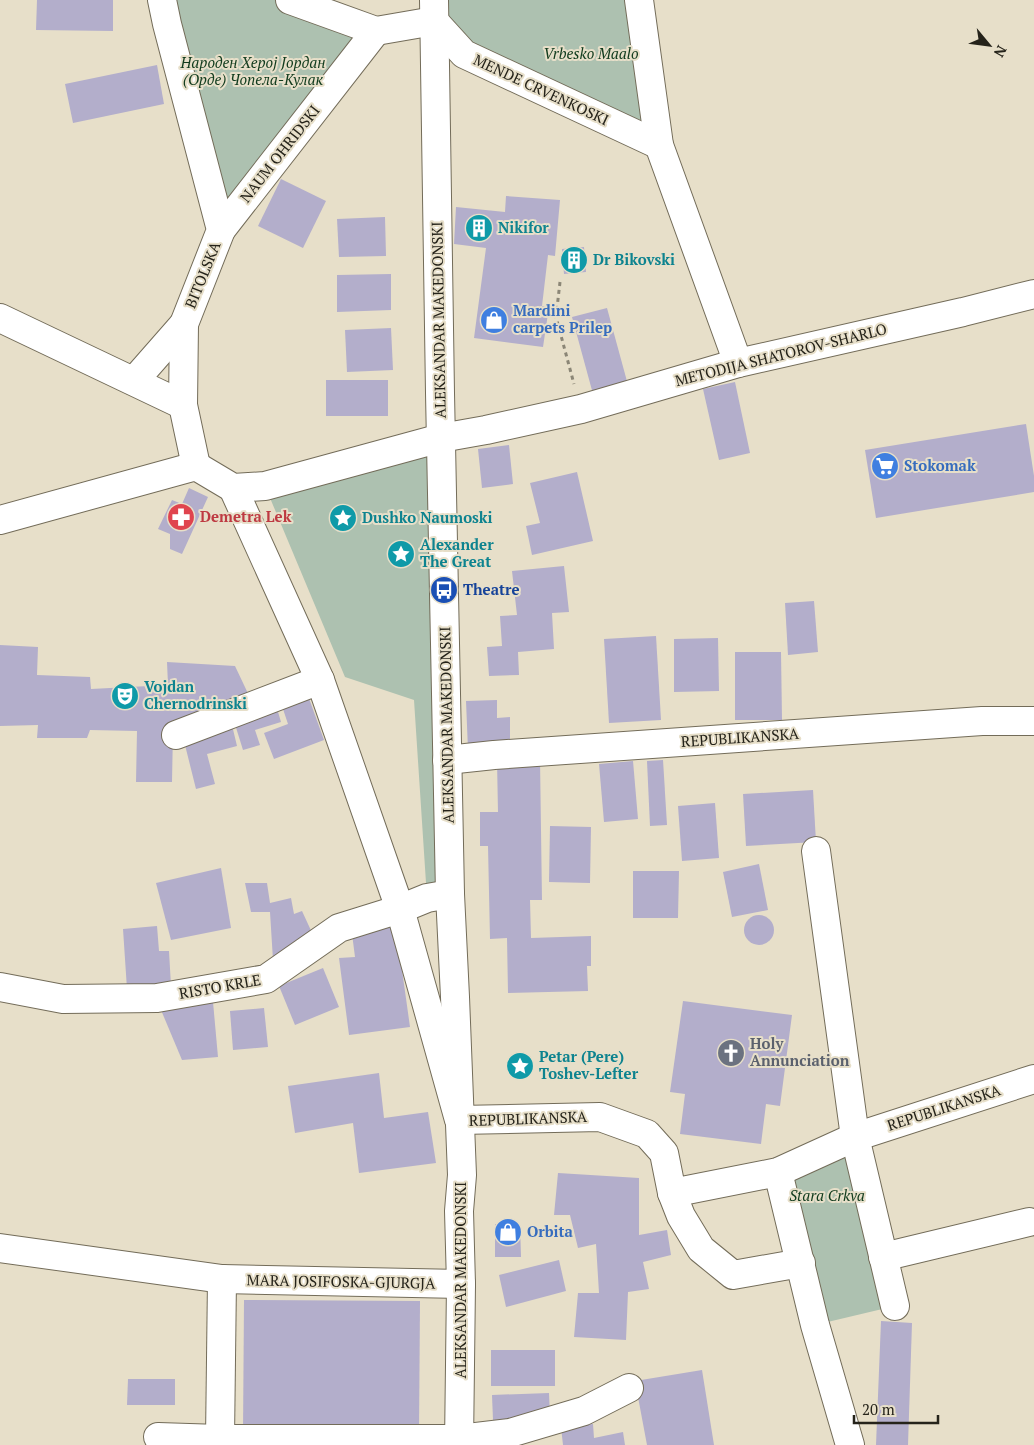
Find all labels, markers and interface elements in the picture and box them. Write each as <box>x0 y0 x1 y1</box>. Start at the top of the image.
north arrow <box>964 20 1014 70</box>
text: N <box>990 42 1012 61</box>
park label: Vrbesko Maalo <box>543 43 639 63</box>
street label: MENDE CRVENKOSKI <box>471 49 612 129</box>
park label: Народен Херој Јордан (Орде) Чопела-Кулак <box>179 52 326 89</box>
street label: NAUM OHRIDSKI <box>235 101 324 206</box>
building icon: Nikifor <box>464 213 494 243</box>
place label: Nikifor <box>498 217 549 237</box>
street label: ALEKSANDAR MAKEDONSKI <box>426 221 450 419</box>
street label: BITOLSKA <box>180 238 225 311</box>
building icon: Dr Bikovski <box>559 245 589 275</box>
place label: Dr Bikovski <box>593 249 675 269</box>
place label: Mardini carpets Prilep <box>513 300 612 337</box>
shop icon: Mardini carpets Prilep <box>479 305 509 335</box>
street label: METODIJA SHATOROV-SHARLO <box>673 318 889 390</box>
supermarket icon: Stokomak <box>870 451 900 481</box>
place label: Stokomak <box>904 455 976 475</box>
pharmacy icon: Demetra Lek <box>166 502 196 532</box>
place icon: Dushko Naumoski <box>328 503 358 533</box>
place label: Demetra Lek <box>200 506 292 526</box>
place label: Dushko Naumoski <box>362 507 493 527</box>
place label: Alexander The Great <box>420 534 494 571</box>
place icon: Alexander The Great <box>386 539 416 569</box>
bus stop icon: Theatre <box>429 575 459 605</box>
place label: Theatre <box>463 579 520 599</box>
street label: ALEKSANDAR MAKEDONSKI <box>434 626 458 824</box>
place label: Vojdan Chernodrinski <box>144 676 247 713</box>
theatre icon: Vojdan Chernodrinski <box>110 681 140 711</box>
street label: REPUBLIKANSKA <box>680 723 800 751</box>
street label: RISTO KRLE <box>177 969 262 1003</box>
place label: Holy Annunciation <box>750 1033 850 1070</box>
church icon: Holy Annunciation <box>716 1038 746 1068</box>
place label: Petar (Pere) Toshev-Lefter <box>539 1046 639 1083</box>
place icon: Petar (Pere) Toshev-Lefter <box>505 1051 535 1081</box>
street label: REPUBLIKANSKA <box>884 1079 1004 1135</box>
street label: REPUBLIKANSKA <box>469 1106 588 1130</box>
street label: ALEKSANDAR MAKEDONSKI <box>450 1182 470 1378</box>
park label: Stara Crkva <box>789 1185 865 1205</box>
shop icon: Orbita <box>493 1217 523 1247</box>
place label: Orbita <box>527 1221 574 1241</box>
street label: MARA JOSIFOSKA-GJURGJA <box>246 1269 436 1293</box>
scale bar <box>854 1392 938 1424</box>
text: 20 m <box>862 1399 895 1419</box>

